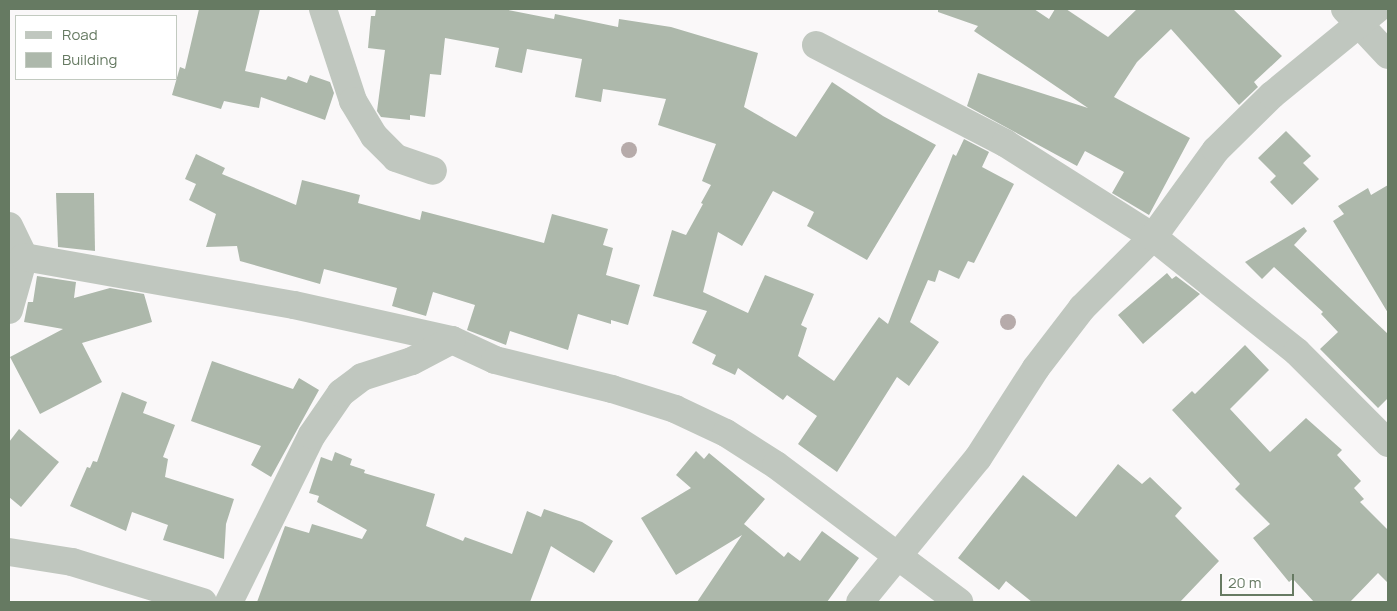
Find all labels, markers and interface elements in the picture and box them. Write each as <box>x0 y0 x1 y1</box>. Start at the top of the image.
legend <box>15 15 178 80</box>
text: Road <box>62 24 98 45</box>
text: Building <box>62 49 117 70</box>
scale bar <box>1222 564 1296 596</box>
text: 20 m <box>1228 572 1261 593</box>

